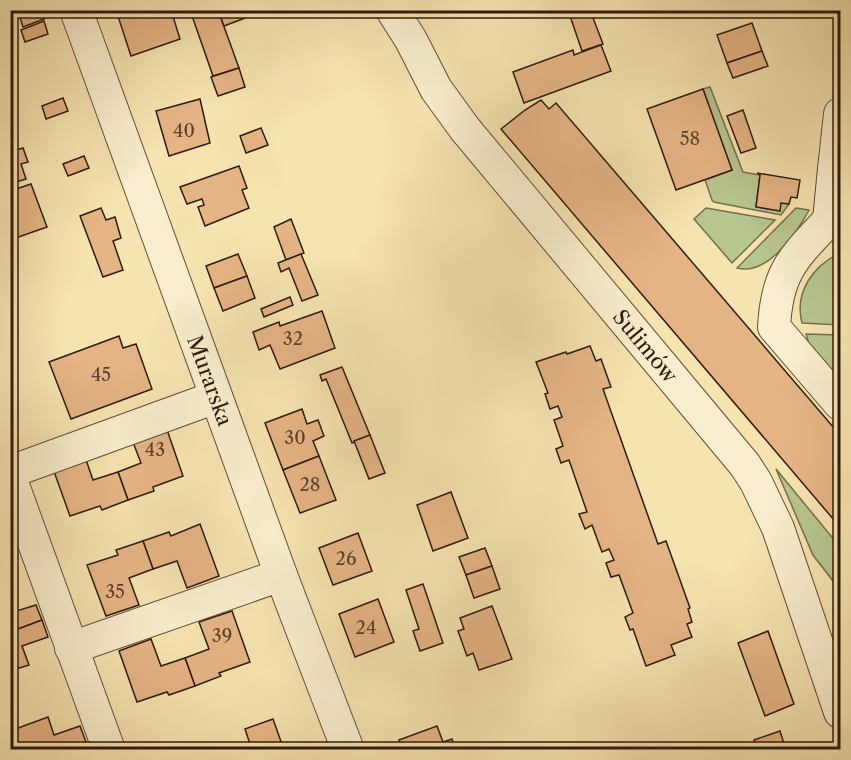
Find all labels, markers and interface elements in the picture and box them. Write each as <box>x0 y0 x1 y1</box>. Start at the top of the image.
house number: 40 <box>173 120 195 142</box>
house number: 58 <box>680 128 700 150</box>
street label: Sulimów <box>608 304 684 388</box>
house number: 32 <box>283 328 303 350</box>
street label: Murarska <box>183 332 239 430</box>
house number: 45 <box>91 364 111 386</box>
house number: 30 <box>284 427 306 449</box>
house number: 43 <box>145 439 165 461</box>
house number: 28 <box>299 474 321 496</box>
house number: 26 <box>336 548 356 570</box>
house number: 35 <box>105 581 125 603</box>
house number: 24 <box>356 617 376 639</box>
house number: 39 <box>212 625 232 647</box>

